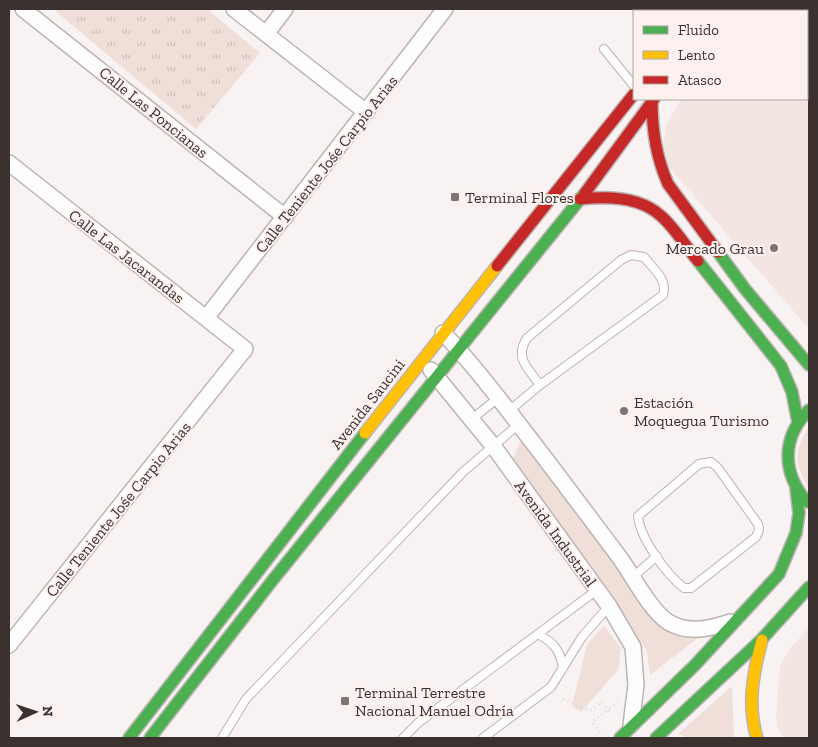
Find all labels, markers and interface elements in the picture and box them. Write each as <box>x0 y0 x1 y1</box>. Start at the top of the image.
legend <box>633 10 808 100</box>
text: Fluido <box>678 21 719 39</box>
text: Lento <box>678 46 715 64</box>
street label: Calle Las Poncianas <box>95 63 212 162</box>
text: Atasco <box>678 71 722 89</box>
street label: Calle Teniente Jośe Carpio Arias <box>251 72 402 257</box>
place label: Terminal Flores <box>465 188 574 207</box>
marker: Terminal Flores <box>449 191 461 203</box>
street label: Calle Las Jacarandas <box>65 205 188 307</box>
place label: Mercado Grau <box>666 239 764 258</box>
marker: Mercado Grau <box>768 242 780 254</box>
street label: Avenida Saucini <box>326 355 409 453</box>
place label: Estación Moquegua Turismo <box>634 393 769 430</box>
marker: Estación Moquegua Turismo <box>618 405 630 417</box>
street label: Calle Teniente Jośe Carpio Arias <box>42 418 195 601</box>
street label: Avenida Industrial <box>511 476 601 590</box>
place label: Terminal Terrestre Nacional Manuel Odría <box>355 683 514 720</box>
north arrow <box>10 687 60 737</box>
marker: Terminal Terrestre Nacional Manuel Odría <box>339 695 351 707</box>
text: N <box>39 706 56 717</box>

